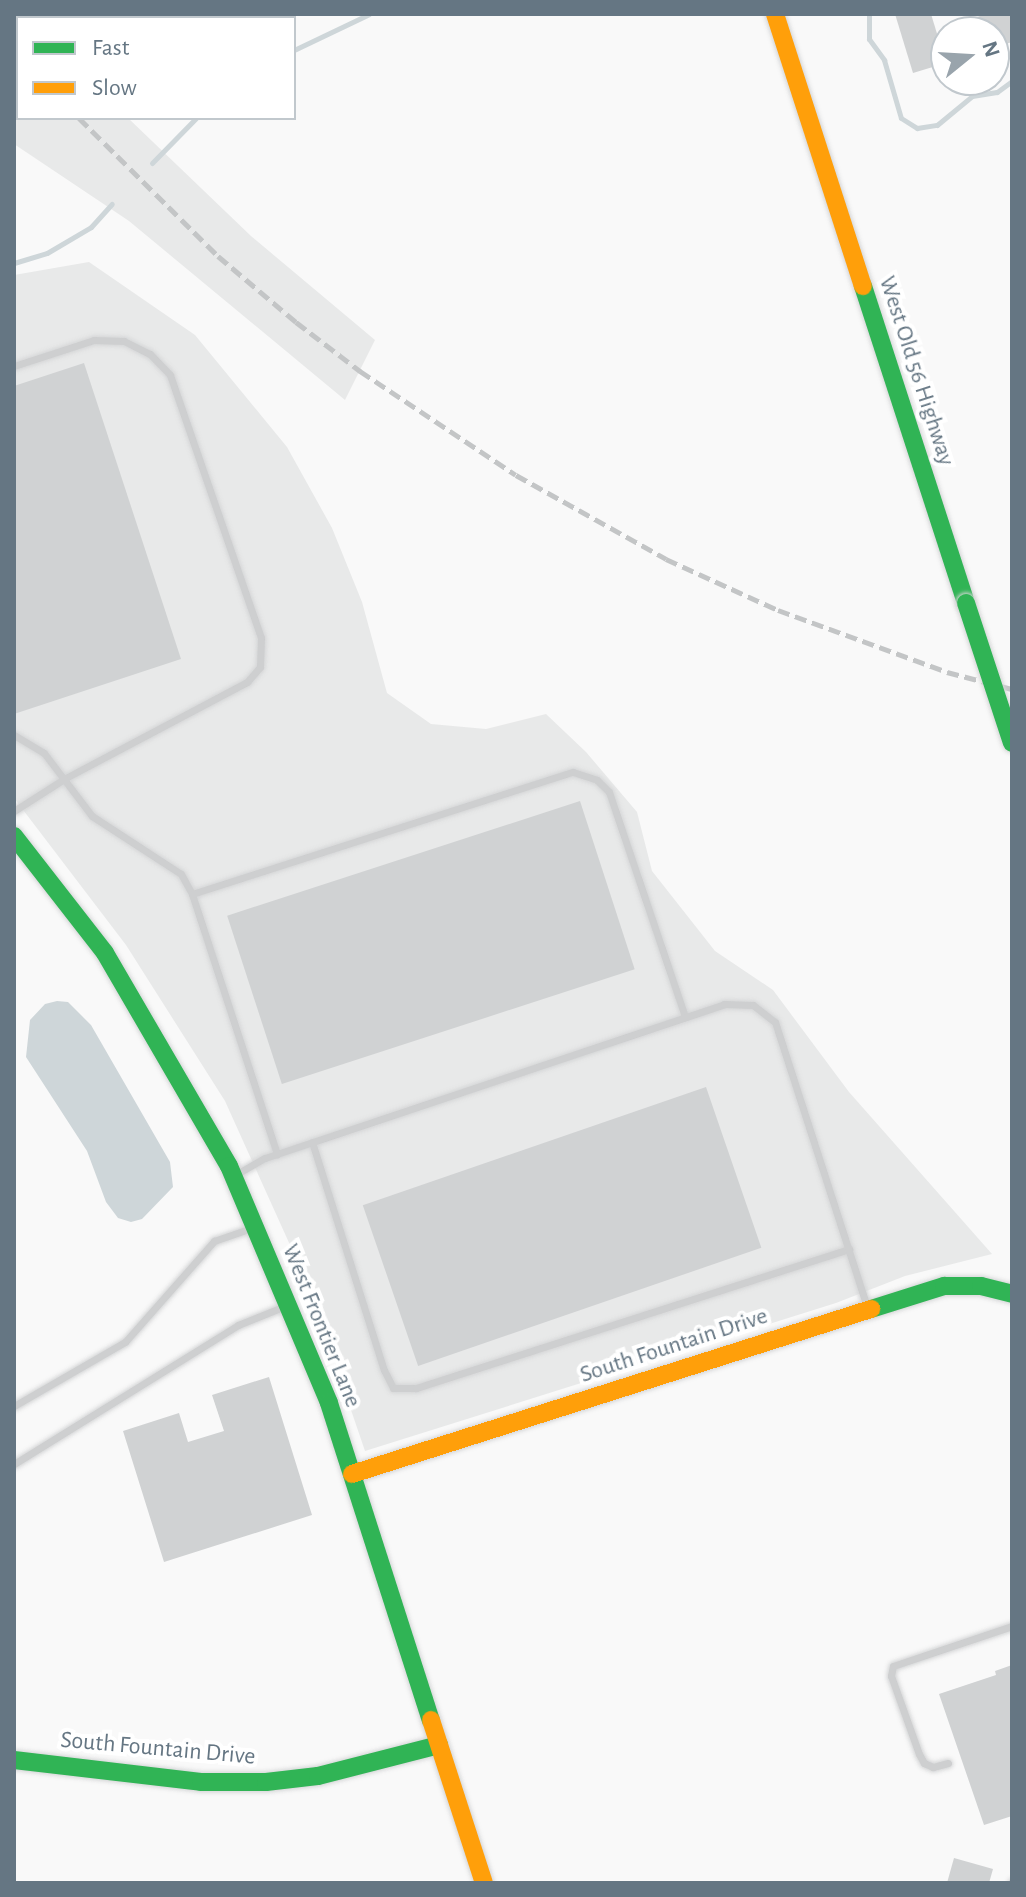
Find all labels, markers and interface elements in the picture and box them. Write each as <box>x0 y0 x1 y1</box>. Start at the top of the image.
legend <box>16 16 296 120</box>
north arrow <box>930 16 1010 96</box>
text: Fast <box>92 36 129 60</box>
text: N <box>978 39 1004 60</box>
text: Slow <box>92 76 137 100</box>
street label: West Old 56 Highway <box>872 273 960 469</box>
street label: West Frontier Lane <box>275 1240 367 1412</box>
street label: South Fountain Drive <box>577 1302 771 1390</box>
street label: South Fountain Drive <box>59 1726 257 1772</box>

